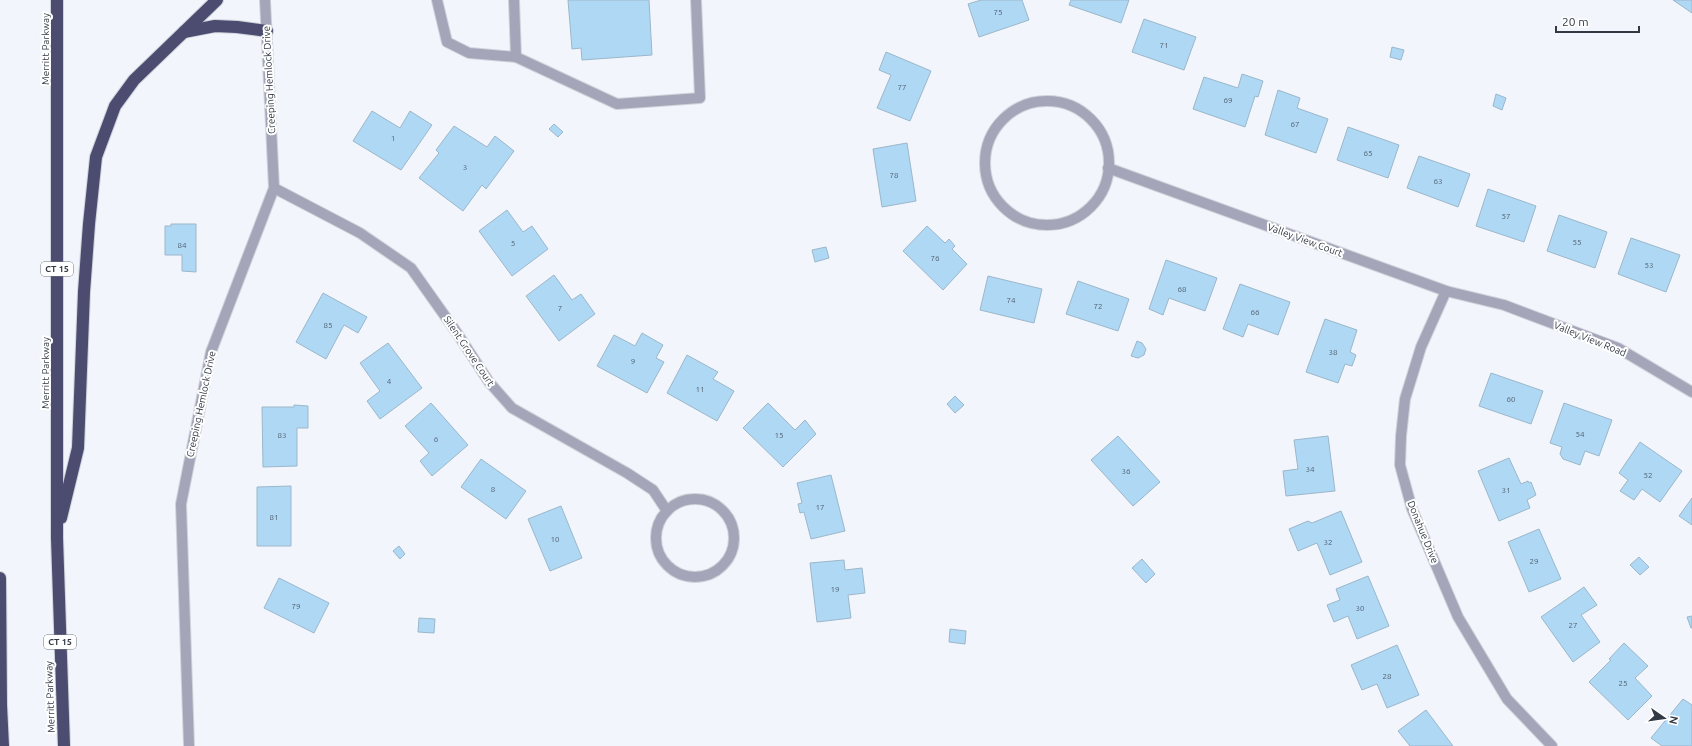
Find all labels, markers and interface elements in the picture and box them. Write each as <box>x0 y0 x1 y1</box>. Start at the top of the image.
house number: 75 <box>993 8 1003 17</box>
scale bar <box>1556 8 1639 34</box>
street label: Merritt Parkway <box>40 13 51 85</box>
text: 20 m <box>1562 15 1589 28</box>
street label: Creeping Hemlock Drive <box>261 26 277 134</box>
house number: 71 <box>1159 41 1169 50</box>
house number: 77 <box>897 83 907 92</box>
house number: 69 <box>1223 96 1233 105</box>
house number: 67 <box>1290 120 1300 129</box>
house number: 1 <box>391 134 395 143</box>
house number: 65 <box>1363 149 1373 158</box>
house number: 3 <box>463 163 467 172</box>
house number: 78 <box>889 171 899 180</box>
house number: 63 <box>1433 177 1443 186</box>
house number: 57 <box>1501 212 1511 221</box>
street label: Valley View Court <box>1266 221 1344 259</box>
house number: 55 <box>1572 238 1582 247</box>
house number: 5 <box>511 239 515 248</box>
house number: 84 <box>177 241 187 250</box>
house number: 76 <box>930 254 940 263</box>
house number: 53 <box>1644 261 1654 270</box>
road number: CT 15 <box>41 262 73 276</box>
house number: 68 <box>1177 285 1187 294</box>
house number: 74 <box>1006 296 1016 305</box>
house number: 72 <box>1093 302 1103 311</box>
house number: 7 <box>558 304 562 313</box>
house number: 66 <box>1250 308 1260 317</box>
street label: Silent Grove Court <box>441 314 497 388</box>
street label: Valley View Road <box>1552 319 1628 359</box>
house number: 85 <box>323 321 333 330</box>
street label: Merritt Parkway <box>40 337 51 409</box>
house number: 38 <box>1328 348 1338 357</box>
street label: Creeping Hemlock Drive <box>184 350 218 458</box>
house number: 9 <box>631 357 635 366</box>
house number: 4 <box>387 377 392 386</box>
house number: 11 <box>695 385 705 394</box>
house number: 60 <box>1506 395 1516 404</box>
house number: 54 <box>1575 430 1585 439</box>
house number: 83 <box>277 431 287 440</box>
house number: 15 <box>774 431 784 440</box>
house number: 6 <box>434 435 439 444</box>
house number: 34 <box>1305 465 1315 474</box>
house number: 36 <box>1121 467 1131 476</box>
house number: 52 <box>1643 471 1653 480</box>
house number: 8 <box>491 485 496 494</box>
house number: 31 <box>1501 486 1511 495</box>
street label: Donahue Drive <box>1405 499 1441 565</box>
house number: 17 <box>815 503 825 512</box>
house number: 81 <box>269 513 279 522</box>
house number: 10 <box>550 535 560 544</box>
house number: 32 <box>1323 538 1333 547</box>
house number: 29 <box>1529 557 1539 566</box>
house number: 19 <box>830 585 840 594</box>
house number: 79 <box>291 602 301 611</box>
house number: 30 <box>1355 604 1365 613</box>
house number: 27 <box>1568 621 1578 630</box>
road number: CT 15 <box>44 635 76 649</box>
street label: Merritt Parkway <box>43 661 57 733</box>
house number: 28 <box>1382 672 1392 681</box>
house number: 25 <box>1618 679 1628 688</box>
north arrow <box>1644 698 1684 738</box>
text: N <box>1667 715 1681 726</box>

